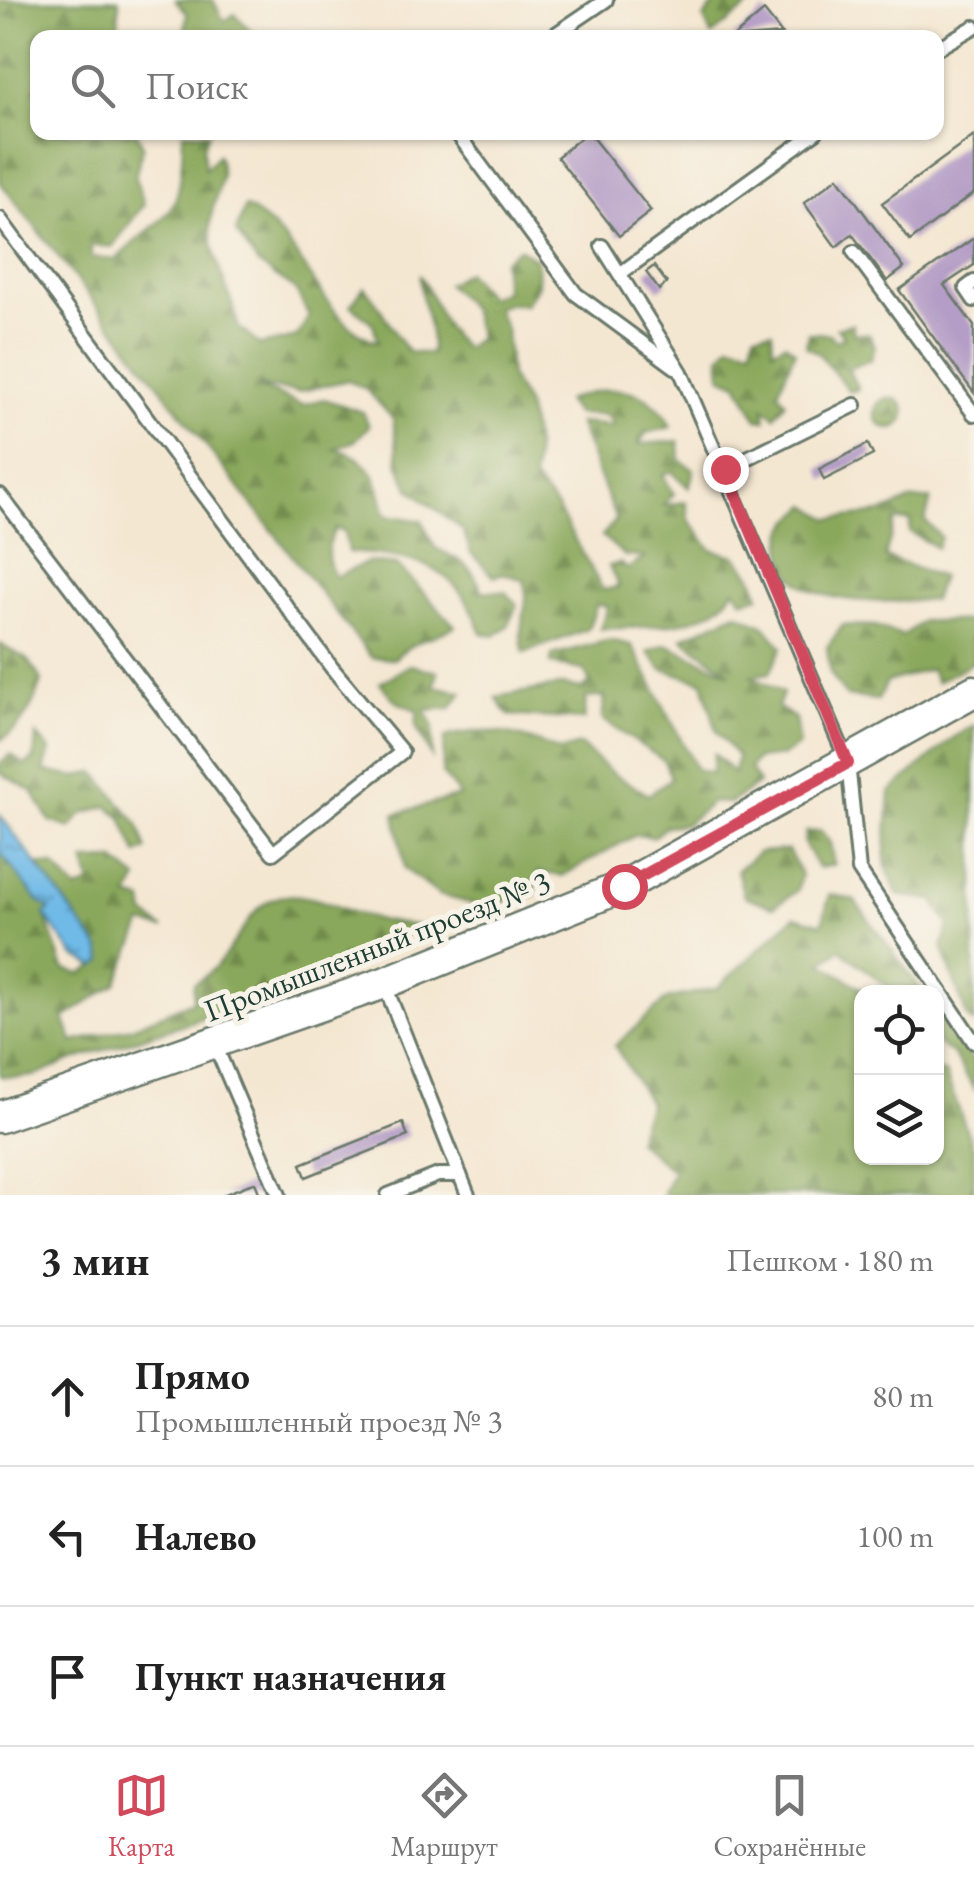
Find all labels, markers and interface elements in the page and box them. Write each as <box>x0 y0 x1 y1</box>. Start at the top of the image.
search box <box>30 30 944 140</box>
icon: search <box>65 58 120 113</box>
text: Поиск <box>145 61 248 110</box>
route end <box>703 447 749 493</box>
street label: Промышленный проезд № 3 <box>198 861 556 1031</box>
route start <box>602 864 648 910</box>
map controls <box>854 985 944 1165</box>
button: locate <box>854 985 944 1075</box>
button: layers <box>854 1075 944 1165</box>
text: 3 мин <box>40 1233 149 1288</box>
text: Пешком · 180 m <box>726 1239 934 1281</box>
text: Прямо <box>135 1351 250 1400</box>
icon: ahead <box>40 1369 95 1424</box>
text: 80 m <box>872 1375 934 1417</box>
text: Промышленный проезд № 3 <box>135 1400 503 1442</box>
icon: left <box>40 1509 95 1564</box>
text: Налево <box>135 1512 256 1561</box>
text: 100 m <box>857 1515 934 1557</box>
icon: arrive <box>40 1649 95 1704</box>
text: Пункт назначения <box>135 1652 446 1701</box>
tab: Карта <box>108 1768 175 1864</box>
tab: Маршрут <box>390 1768 498 1864</box>
tab: Сохранённые <box>713 1768 866 1864</box>

